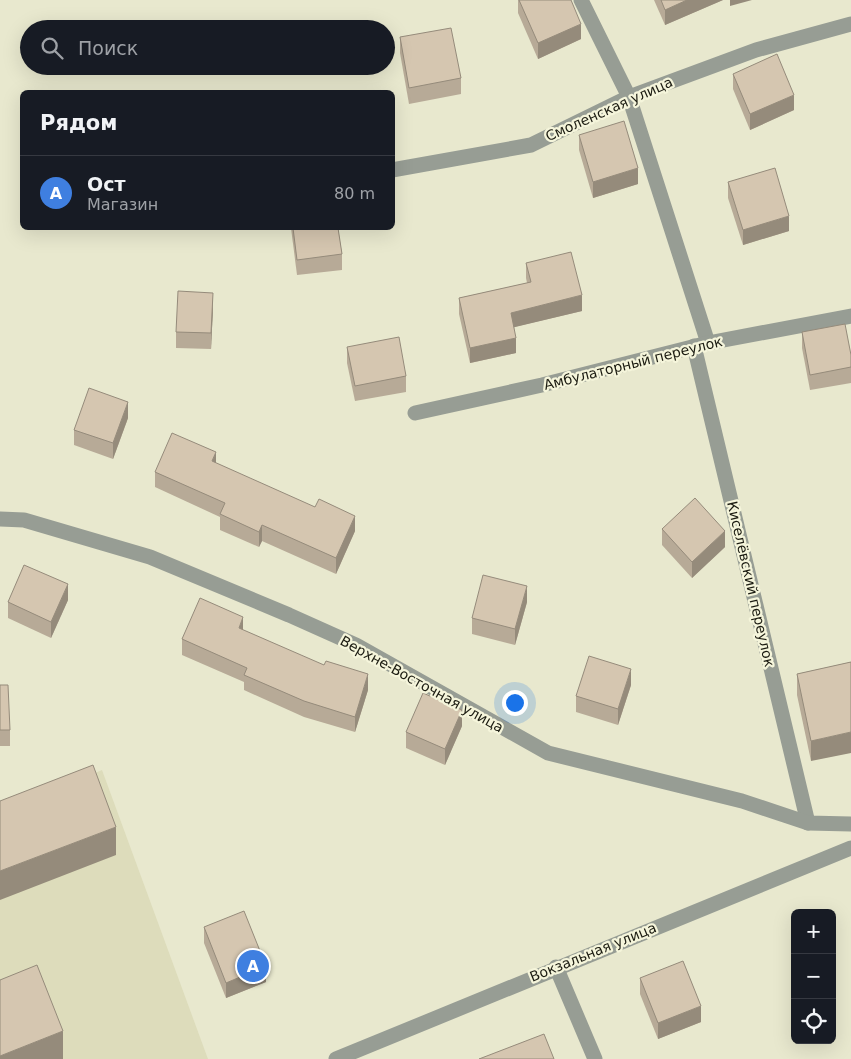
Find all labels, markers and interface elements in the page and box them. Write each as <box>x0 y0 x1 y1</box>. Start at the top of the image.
search box <box>20 20 395 75</box>
icon: search <box>38 34 66 62</box>
text: Поиск <box>78 37 138 59</box>
street label: Смоленская улица <box>543 74 675 144</box>
text: Рядом <box>40 111 117 135</box>
text: Ост <box>87 173 125 195</box>
text: A <box>50 184 62 203</box>
text: 80 m <box>334 184 375 203</box>
text: Магазин <box>87 195 158 214</box>
street label: Амбулаторный переулок <box>542 333 724 393</box>
street label: Киселёвский переулок <box>724 500 778 668</box>
street label: Верхне-Восточная улица <box>338 632 506 736</box>
your location <box>502 690 528 716</box>
map controls <box>791 909 836 1044</box>
button: + <box>791 909 836 954</box>
street label: Вокзальная улица <box>527 919 659 985</box>
pin: A <box>237 947 269 985</box>
button: − <box>791 954 836 999</box>
button: locate <box>791 999 836 1044</box>

